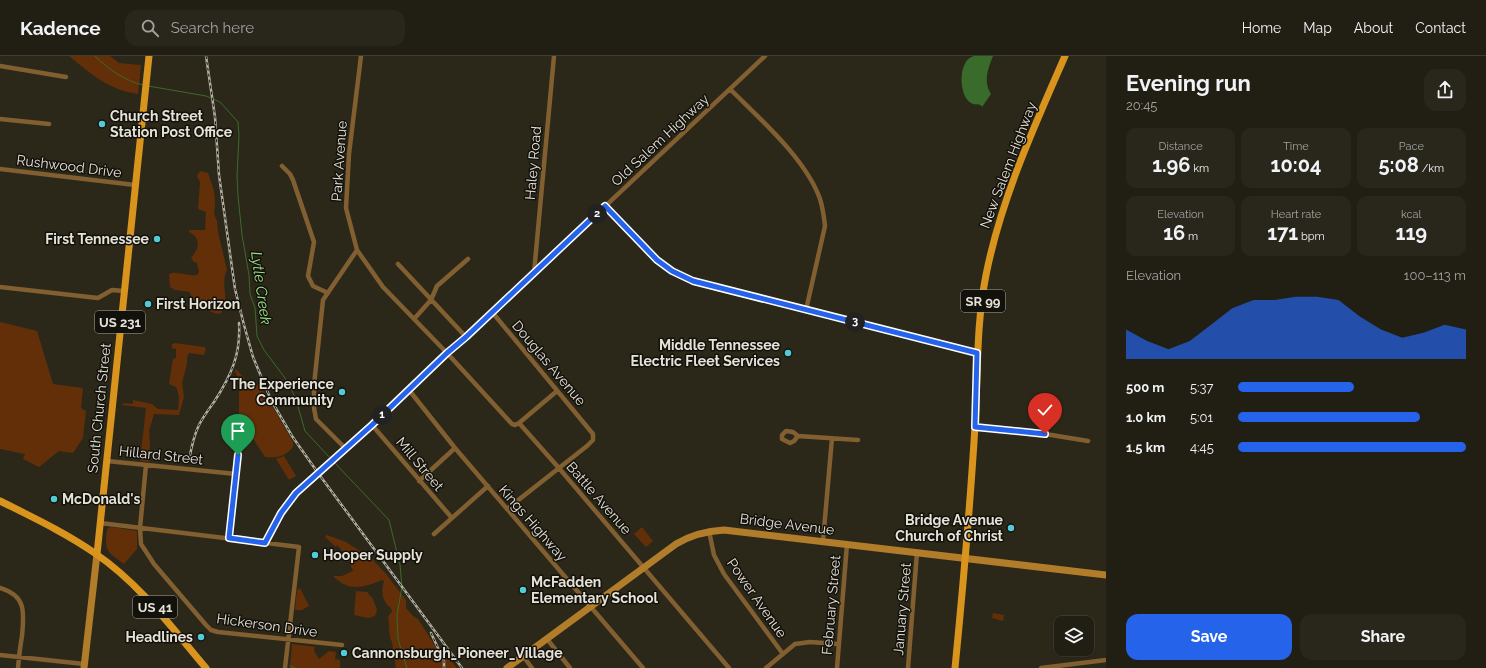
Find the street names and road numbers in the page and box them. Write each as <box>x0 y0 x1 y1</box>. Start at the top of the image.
street label: Old Salem Highway <box>608 90 712 189</box>
street label: New Salem Highway <box>977 99 1040 230</box>
street label: Park Avenue <box>328 120 350 202</box>
street label: Haley Road <box>522 125 544 201</box>
street label: Rushwood Drive <box>16 152 122 180</box>
road number: SR 99 <box>961 290 1005 312</box>
road number: US 231 <box>95 311 145 333</box>
street label: Douglas Avenue <box>509 317 589 409</box>
street label: South Church Street <box>84 342 114 474</box>
street label: Mill Street <box>393 434 447 494</box>
street label: Hillard Street <box>118 443 204 467</box>
street label: Battle Avenue <box>563 459 635 537</box>
street label: Kings Highway <box>496 482 571 565</box>
street label: Bridge Avenue <box>739 510 835 538</box>
street label: February Street <box>819 554 843 656</box>
street label: Power Avenue <box>724 555 790 641</box>
street label: January Street <box>890 562 914 656</box>
road number: US 41 <box>133 596 177 618</box>
street label: Hickerson Drive <box>216 610 318 640</box>

